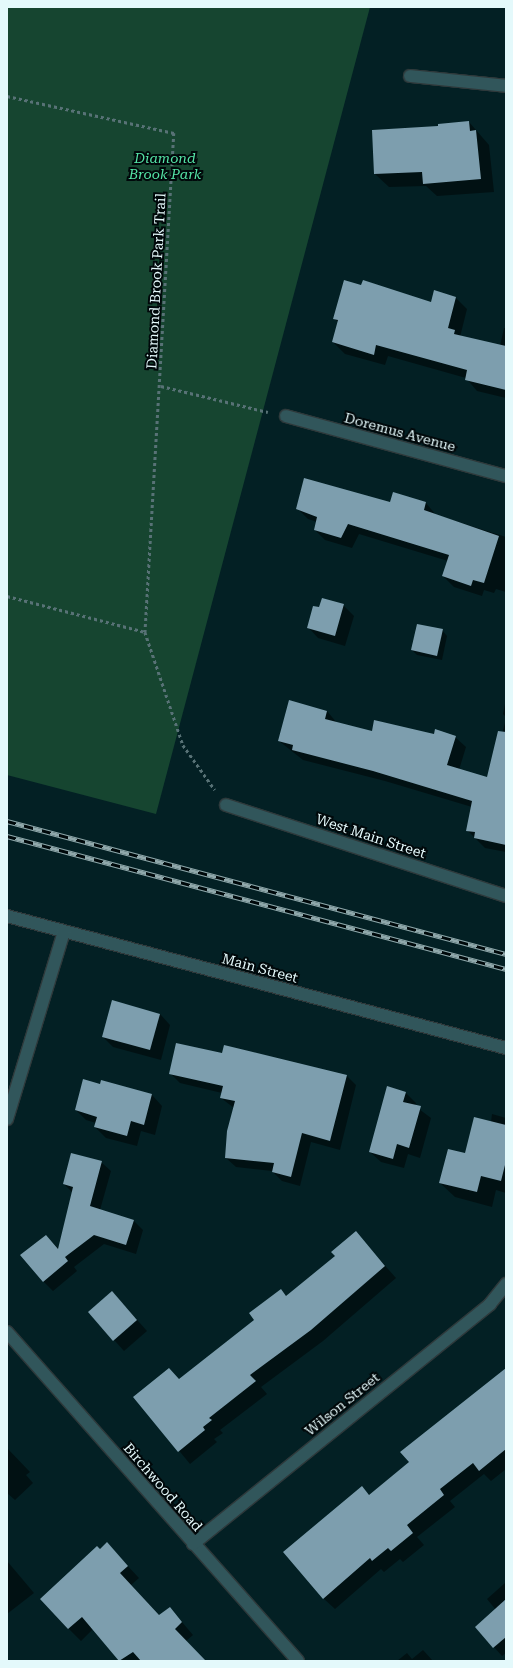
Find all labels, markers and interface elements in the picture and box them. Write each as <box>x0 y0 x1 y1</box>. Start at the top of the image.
park label: Diamond Brook Park <box>129 150 201 182</box>
street label: Diamond Brook Park Trail <box>143 193 169 369</box>
street label: Doremus Avenue <box>343 409 457 455</box>
street label: West Main Street <box>314 810 428 862</box>
street label: Main Street <box>220 950 300 986</box>
street label: Wilson Street <box>301 1369 383 1439</box>
street label: Birchwood Road <box>120 1439 206 1535</box>

